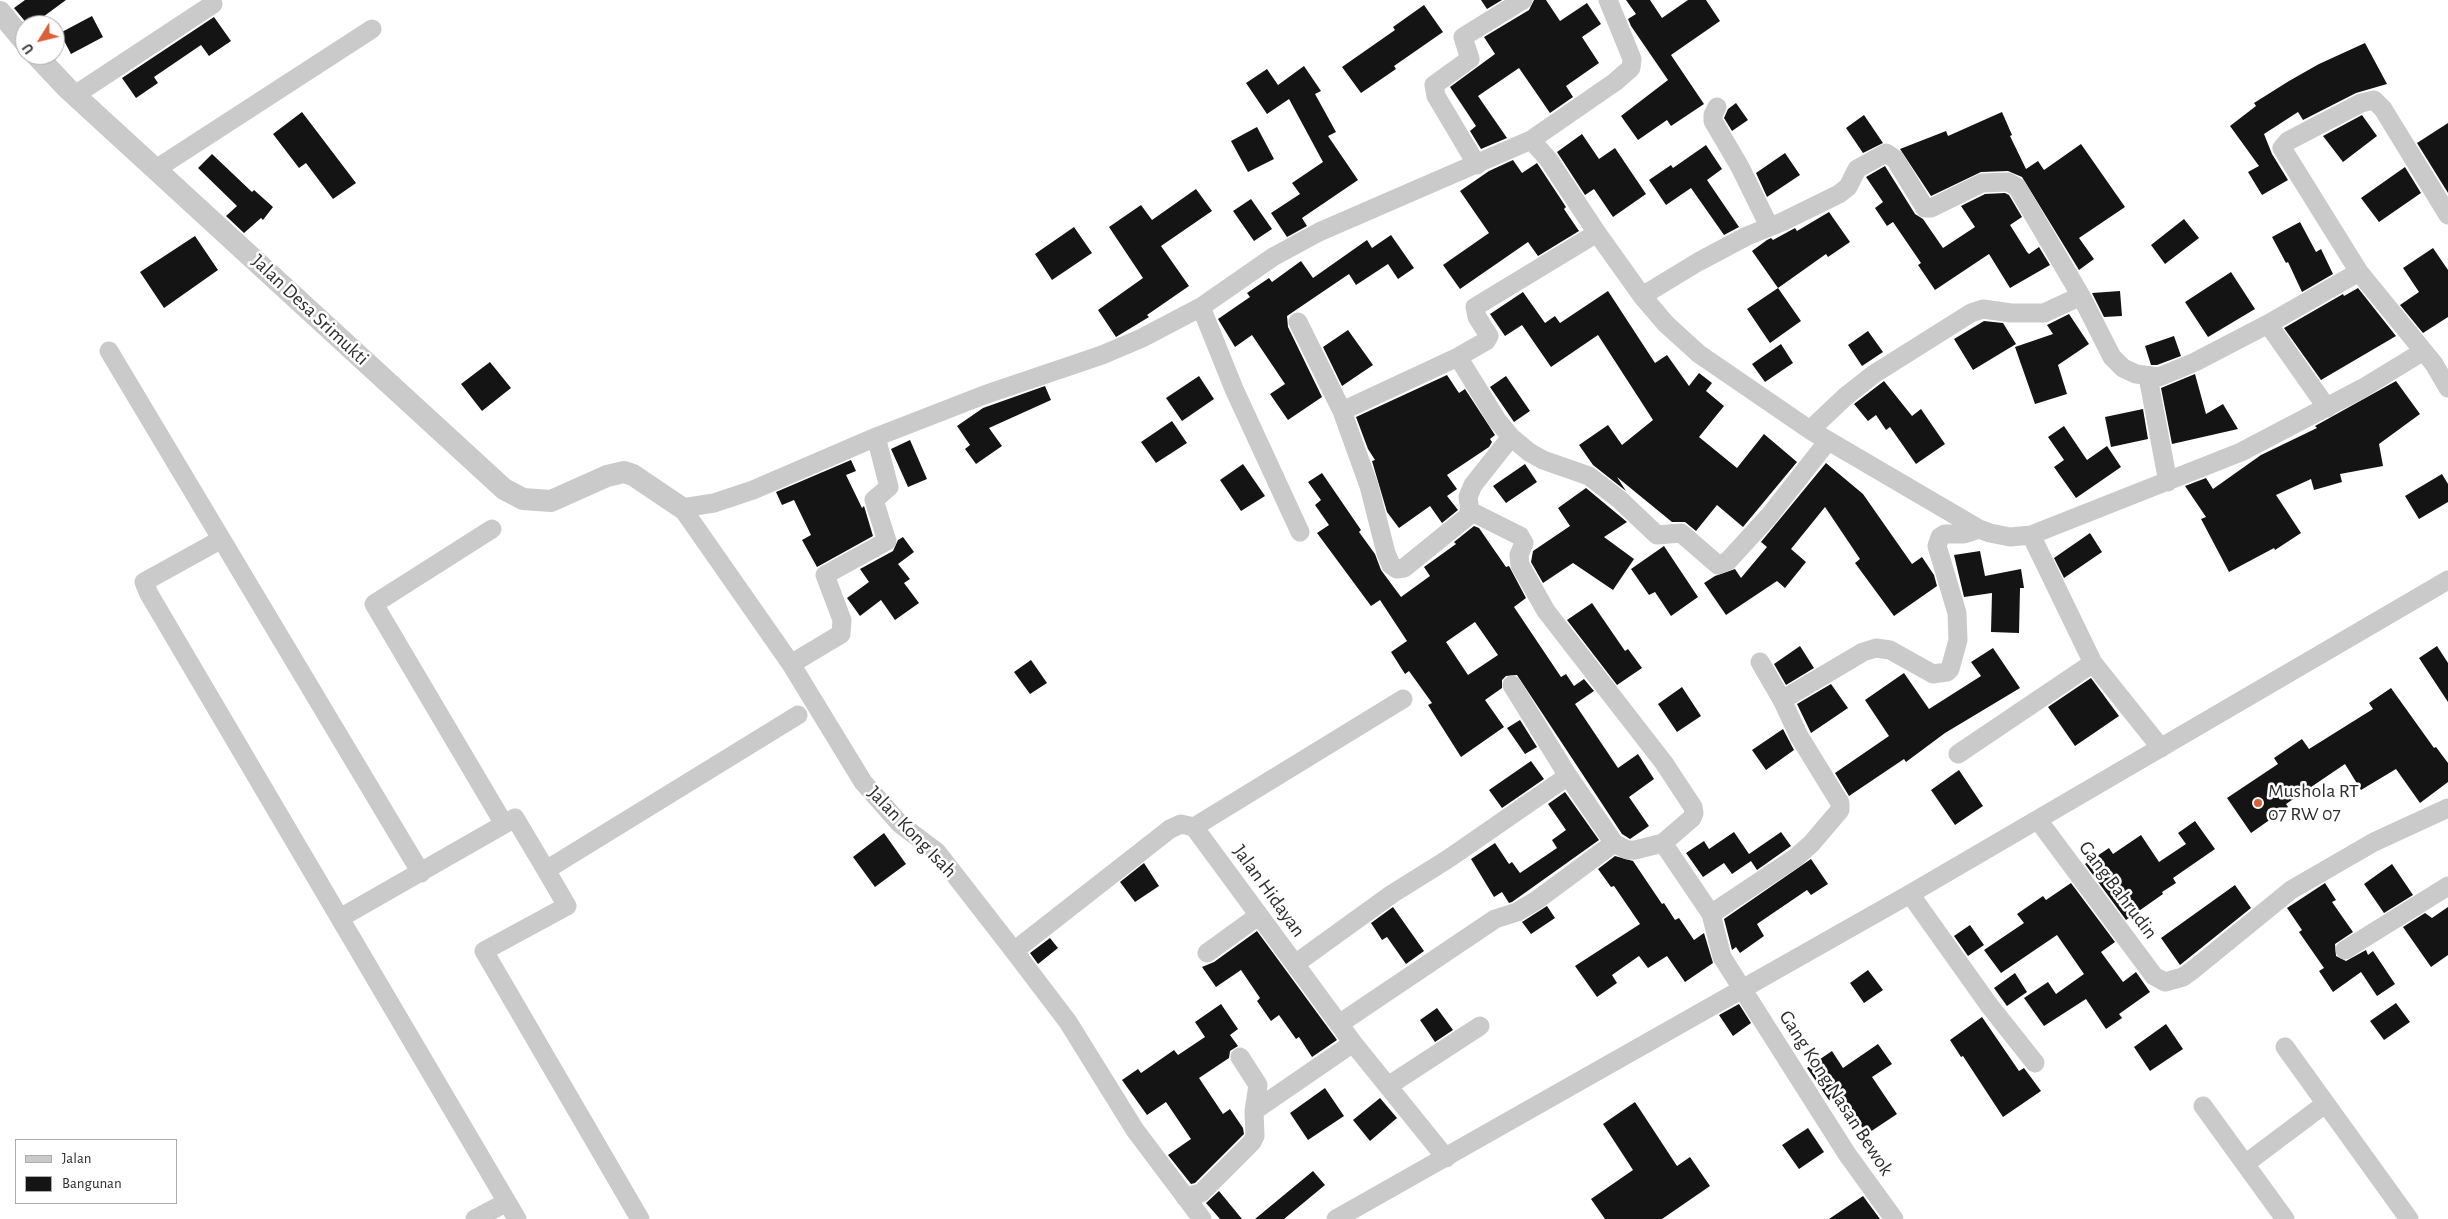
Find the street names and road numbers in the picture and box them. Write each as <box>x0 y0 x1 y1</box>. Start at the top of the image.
street label: Jalan Desa Srimukti <box>246 249 374 371</box>
street label: Jalan Kong Isah <box>862 781 962 883</box>
street label: Gang Bahrudin <box>2073 836 2163 944</box>
street label: Jalan Hidayan <box>1228 840 1310 942</box>
street label: Gang Kong Nasan Bewok <box>1774 1006 1898 1180</box>

